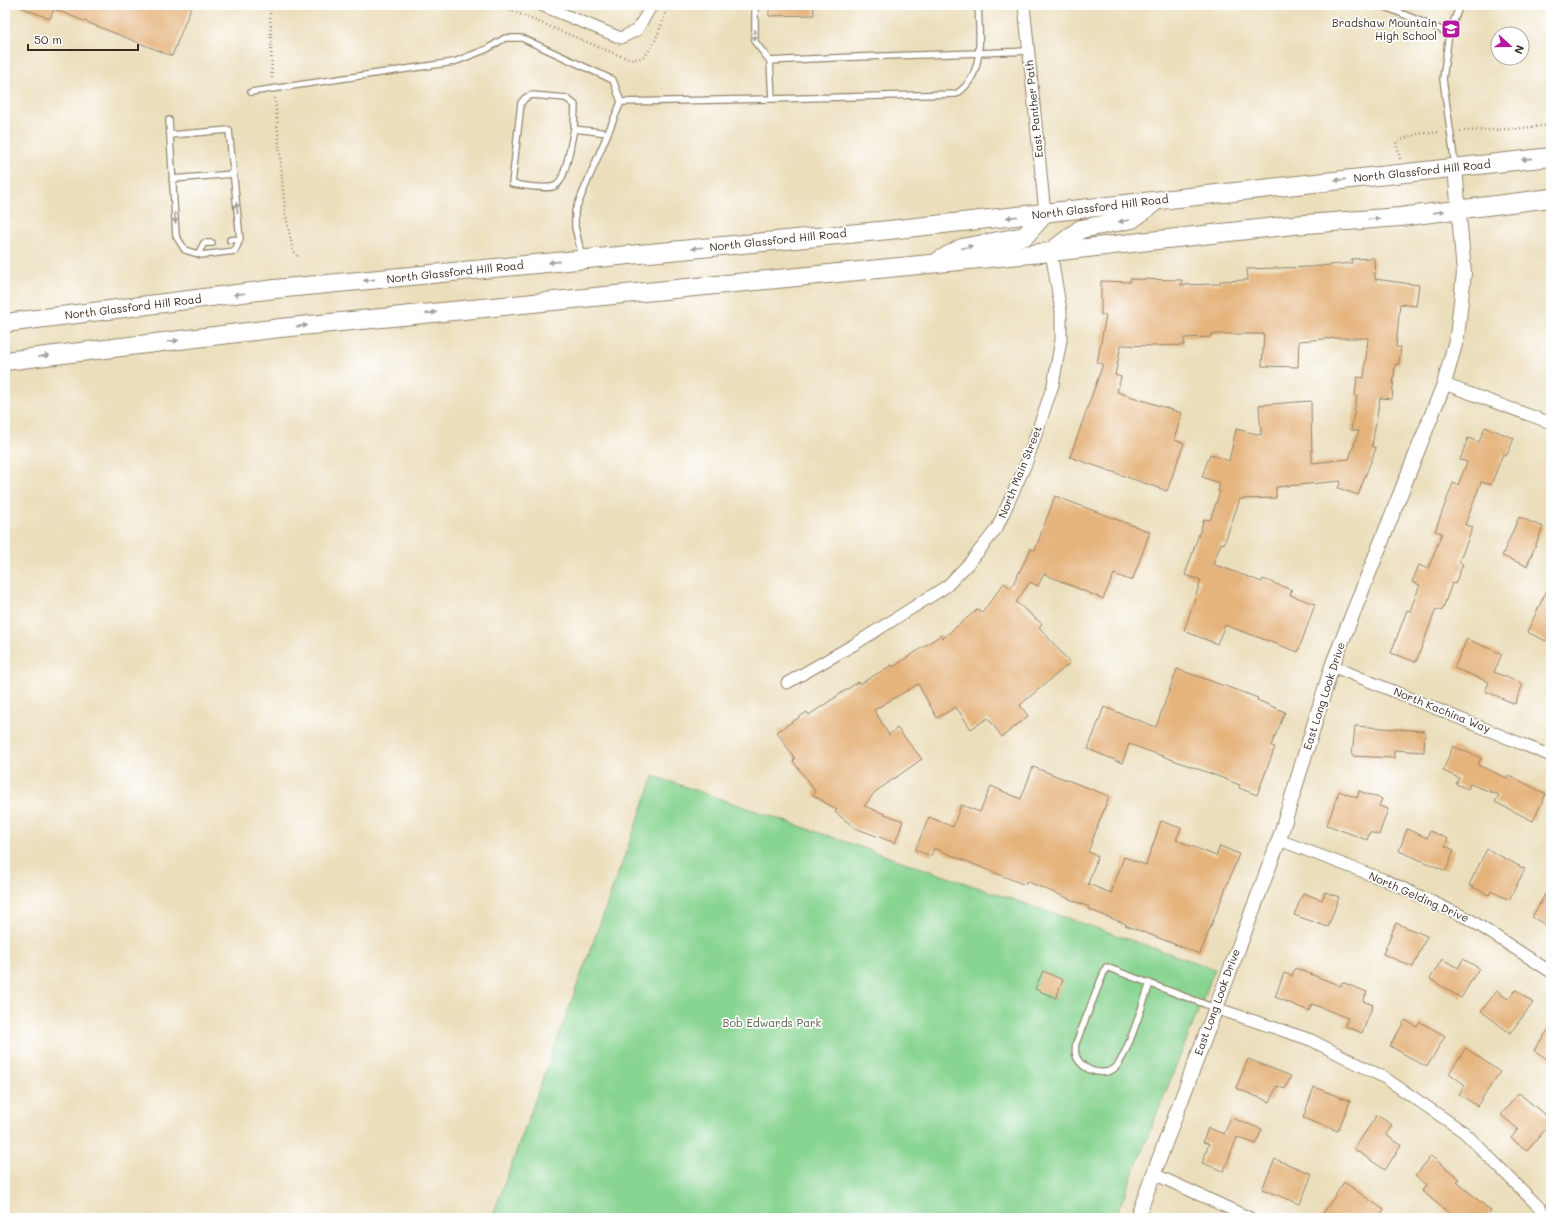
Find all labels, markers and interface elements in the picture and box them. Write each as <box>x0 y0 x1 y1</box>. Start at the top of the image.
place label: Bradshaw Mountain High School <box>1332 15 1437 43</box>
school or university icon: Bradshaw Mountain High School <box>1440 18 1462 40</box>
scale bar <box>28 26 138 52</box>
north arrow <box>1490 26 1530 66</box>
one-way arrow <box>752 29 758 42</box>
text: 50 m <box>34 31 62 47</box>
text: N <box>1511 43 1528 56</box>
street label: East Panther Path <box>1021 60 1046 159</box>
street label: North Glassford Hill Road <box>1353 156 1491 185</box>
one-way arrow <box>1521 156 1533 163</box>
one-way arrow <box>1334 176 1346 183</box>
street label: North Glassford Hill Road <box>1031 191 1169 222</box>
one-way arrow <box>234 202 240 214</box>
one-way arrow <box>1433 209 1445 215</box>
one-way arrow <box>172 212 178 224</box>
one-way arrow <box>1006 213 1018 220</box>
one-way arrow <box>1368 215 1380 222</box>
one-way arrow <box>1118 218 1130 224</box>
street label: North Glassford Hill Road <box>709 225 847 254</box>
one-way arrow <box>961 244 973 250</box>
one-way arrow <box>691 245 703 251</box>
street label: North Glassford Hill Road <box>386 257 524 286</box>
one-way arrow <box>548 259 560 265</box>
one-way arrow <box>363 277 375 283</box>
one-way arrow <box>233 290 245 297</box>
street label: North Glassford Hill Road <box>64 291 202 322</box>
one-way arrow <box>425 310 437 317</box>
one-way arrow <box>296 323 308 329</box>
one-way arrow <box>167 338 179 344</box>
one-way arrow <box>38 353 50 359</box>
street label: North Main Street <box>994 423 1045 520</box>
street label: East Long Look Drive <box>1299 640 1348 752</box>
street label: North Kachina Way <box>1392 683 1493 736</box>
street label: North Gelding Drive <box>1367 868 1472 925</box>
street label: East Long Look Drive <box>1190 946 1243 1057</box>
park label: Bob Edwards Park <box>723 1015 822 1030</box>

